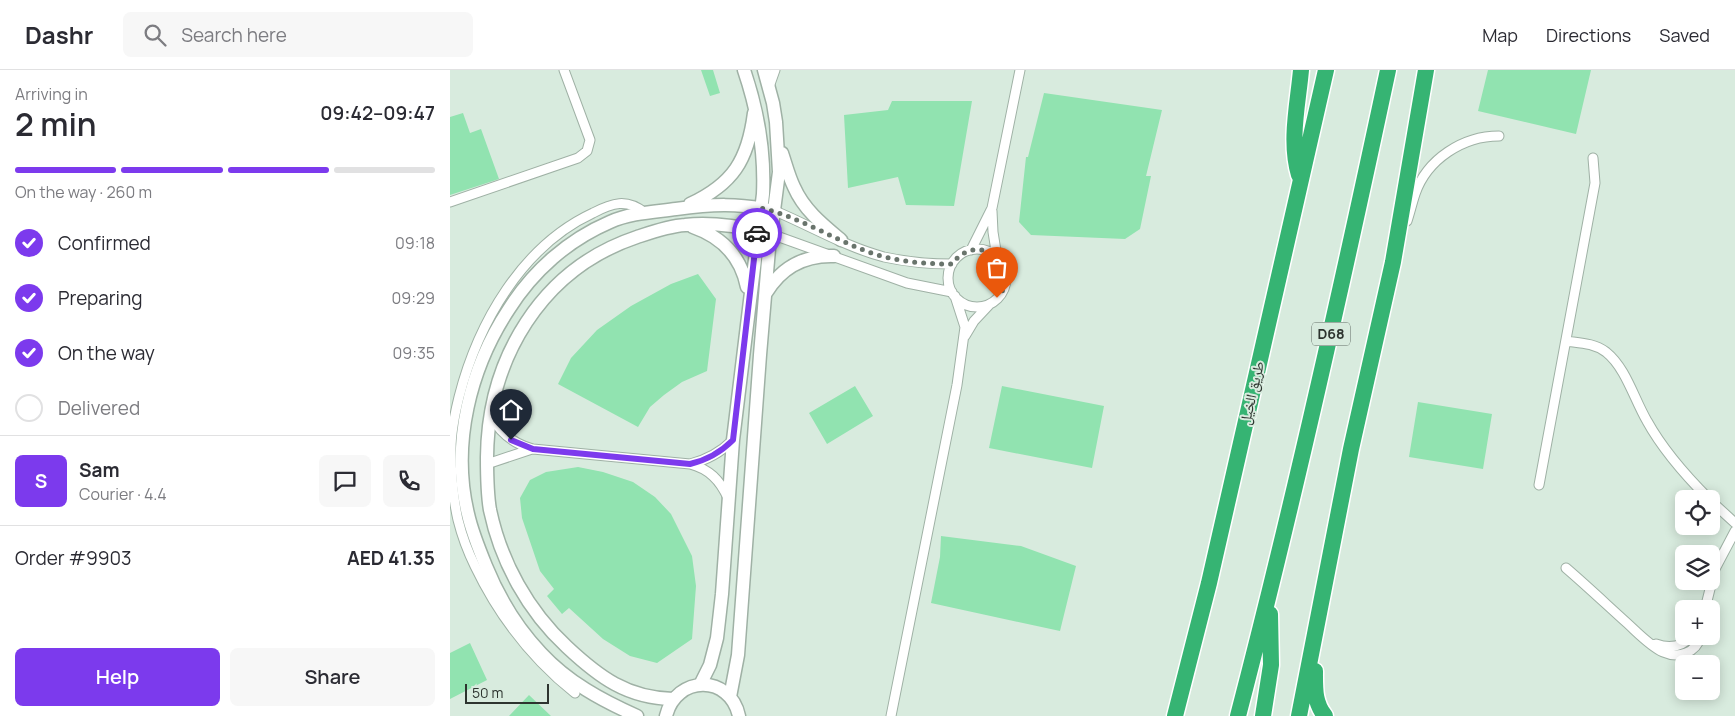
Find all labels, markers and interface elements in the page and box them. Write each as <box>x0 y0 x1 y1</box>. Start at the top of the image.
search box <box>123 12 473 57</box>
text: Dashr <box>25 18 93 51</box>
icon: search <box>141 21 169 49</box>
text: Search here <box>181 22 287 48</box>
text: Map <box>1482 23 1518 47</box>
text: Directions <box>1546 23 1631 47</box>
text: Saved <box>1659 23 1710 47</box>
text: Arriving in <box>15 83 88 105</box>
text: 09:42–09:47 <box>320 100 435 126</box>
text: 2 min <box>15 102 97 146</box>
text: On the way · 260 m <box>15 181 152 203</box>
courier <box>732 208 782 258</box>
icon: car <box>743 219 771 247</box>
icon: check <box>15 229 43 257</box>
text: Confirmed <box>58 230 151 256</box>
text: 09:18 <box>395 232 435 254</box>
pin <box>976 247 1018 298</box>
icon: bag <box>983 254 1011 282</box>
icon: check <box>15 284 43 312</box>
text: Preparing <box>58 285 143 311</box>
text: 09:29 <box>391 287 435 309</box>
road number: D68 <box>1312 322 1350 346</box>
icon: check <box>15 339 43 367</box>
text: On the way <box>58 340 155 366</box>
text: 09:35 <box>392 342 435 364</box>
street label: طريق الخيل <box>1234 359 1269 427</box>
pin <box>490 389 532 440</box>
text: Delivered <box>58 395 140 421</box>
icon: home <box>497 396 525 424</box>
button: chat <box>319 455 371 507</box>
button: phone <box>383 455 435 507</box>
text: Sam <box>79 457 120 483</box>
text: S <box>35 468 47 494</box>
text: Courier · 4.4 <box>79 483 167 505</box>
map controls <box>1675 490 1720 700</box>
button: locate <box>1675 490 1720 535</box>
text: Order #9903 <box>15 545 132 571</box>
text: AED 41.35 <box>347 545 435 571</box>
button: layers <box>1675 545 1720 590</box>
button: + <box>1675 600 1720 645</box>
button: Help <box>15 648 220 706</box>
button: Share <box>230 648 435 706</box>
button: − <box>1675 655 1720 700</box>
scale bar <box>465 681 549 704</box>
text: 50 m <box>472 683 503 702</box>

